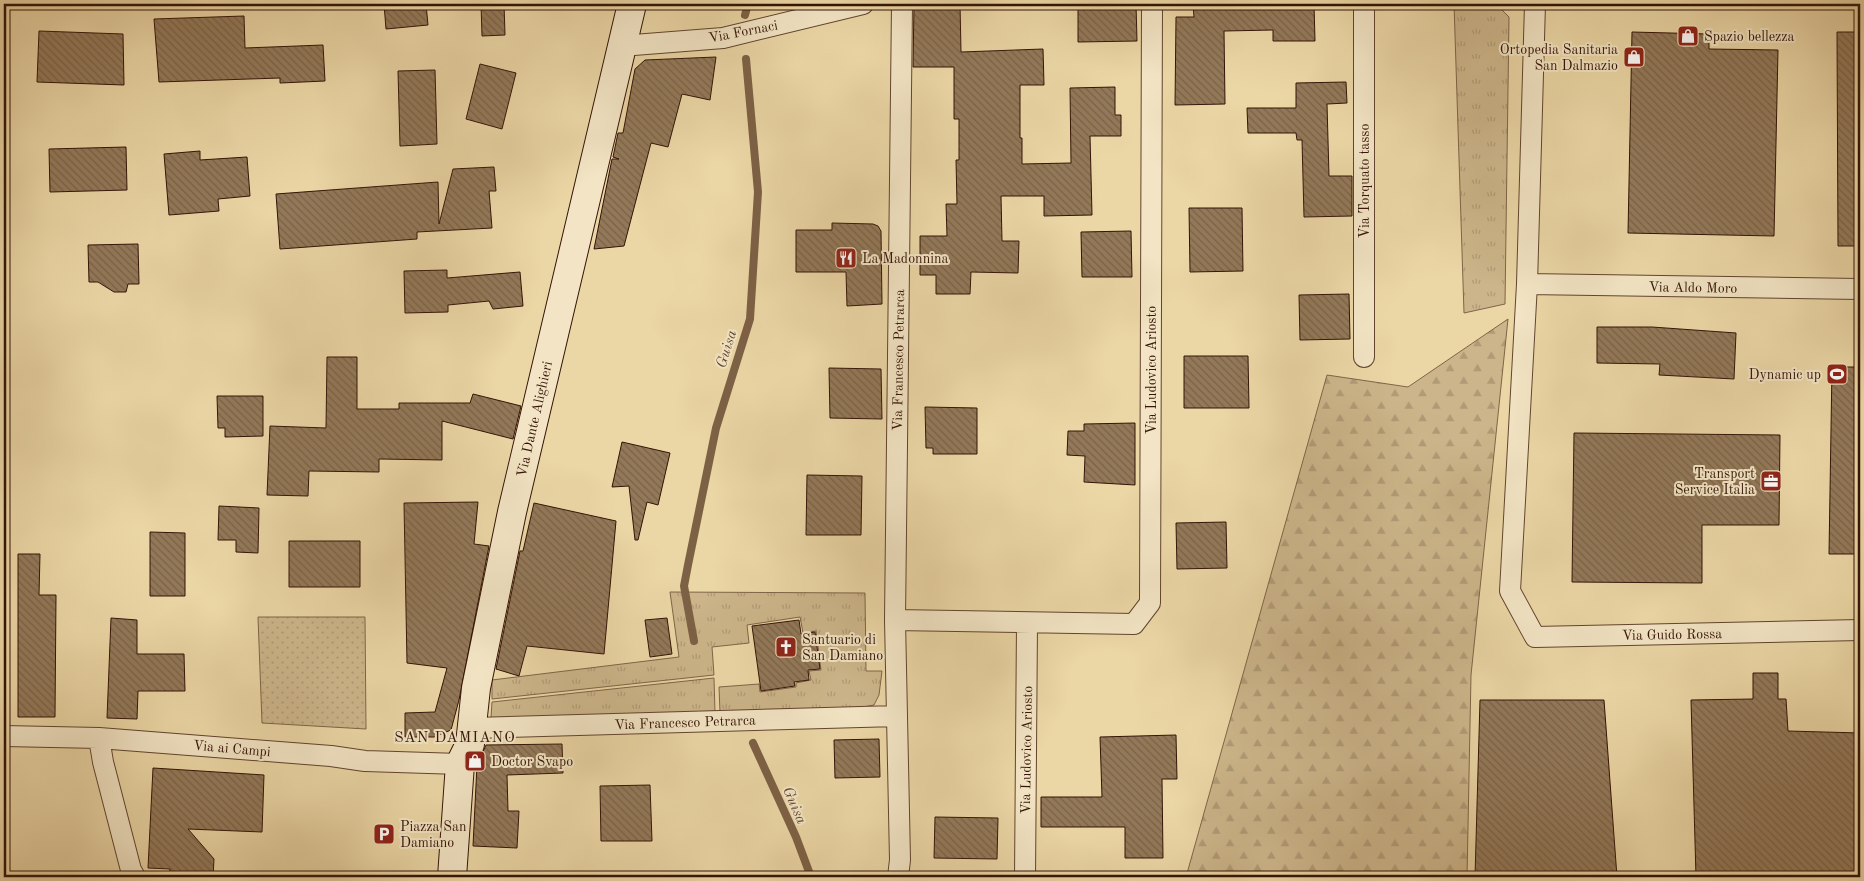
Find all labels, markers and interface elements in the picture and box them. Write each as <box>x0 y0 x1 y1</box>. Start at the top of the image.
street label: Via Fornaci <box>707 18 779 46</box>
shop icon: Spazio bellezza <box>1676 24 1700 48</box>
place label: Spazio bellezza <box>1704 30 1795 44</box>
place label: Ortopedia Sanitaria San Dalmazio <box>1500 43 1618 73</box>
shop icon: Ortopedia Sanitaria San Dalmazio <box>1622 45 1646 69</box>
street label: Via Torquato tasso <box>1358 124 1372 238</box>
restaurant icon: La Madonnina <box>834 246 858 270</box>
place label: La Madonnina <box>862 252 949 266</box>
street label: Via Aldo Moro <box>1648 280 1738 296</box>
street label: Via Francesco Petrarca <box>891 289 907 431</box>
street label: Via Ludovico Ariosto <box>1145 306 1159 434</box>
water label: Guisa <box>715 329 740 370</box>
street label: Via Dante Alighieri <box>515 360 555 479</box>
sports icon: Dynamic up <box>1825 362 1849 386</box>
place label: Dynamic up <box>1749 368 1821 382</box>
place label: Transport Service Italia <box>1675 467 1755 497</box>
office icon: Transport Service Italia <box>1759 469 1783 493</box>
street label: Via Guido Rossa <box>1622 627 1722 643</box>
place label: Santuario di San Damiano <box>802 633 883 663</box>
church icon: Santuario di San Damiano <box>774 635 798 659</box>
street label: Via Ludovico Ariosto <box>1019 686 1035 814</box>
street label: Via Francesco Petrarca <box>614 714 756 732</box>
district label: SAN DAMIANO <box>394 731 516 746</box>
street label: Via ai Campi <box>193 739 272 759</box>
shop icon: Doctor Svapo <box>463 749 487 773</box>
place label: Doctor Svapo <box>491 755 573 769</box>
water label: Guisa <box>779 785 808 826</box>
place label: Piazza San Damiano <box>400 820 467 850</box>
parking icon: Piazza San Damiano <box>372 822 396 846</box>

